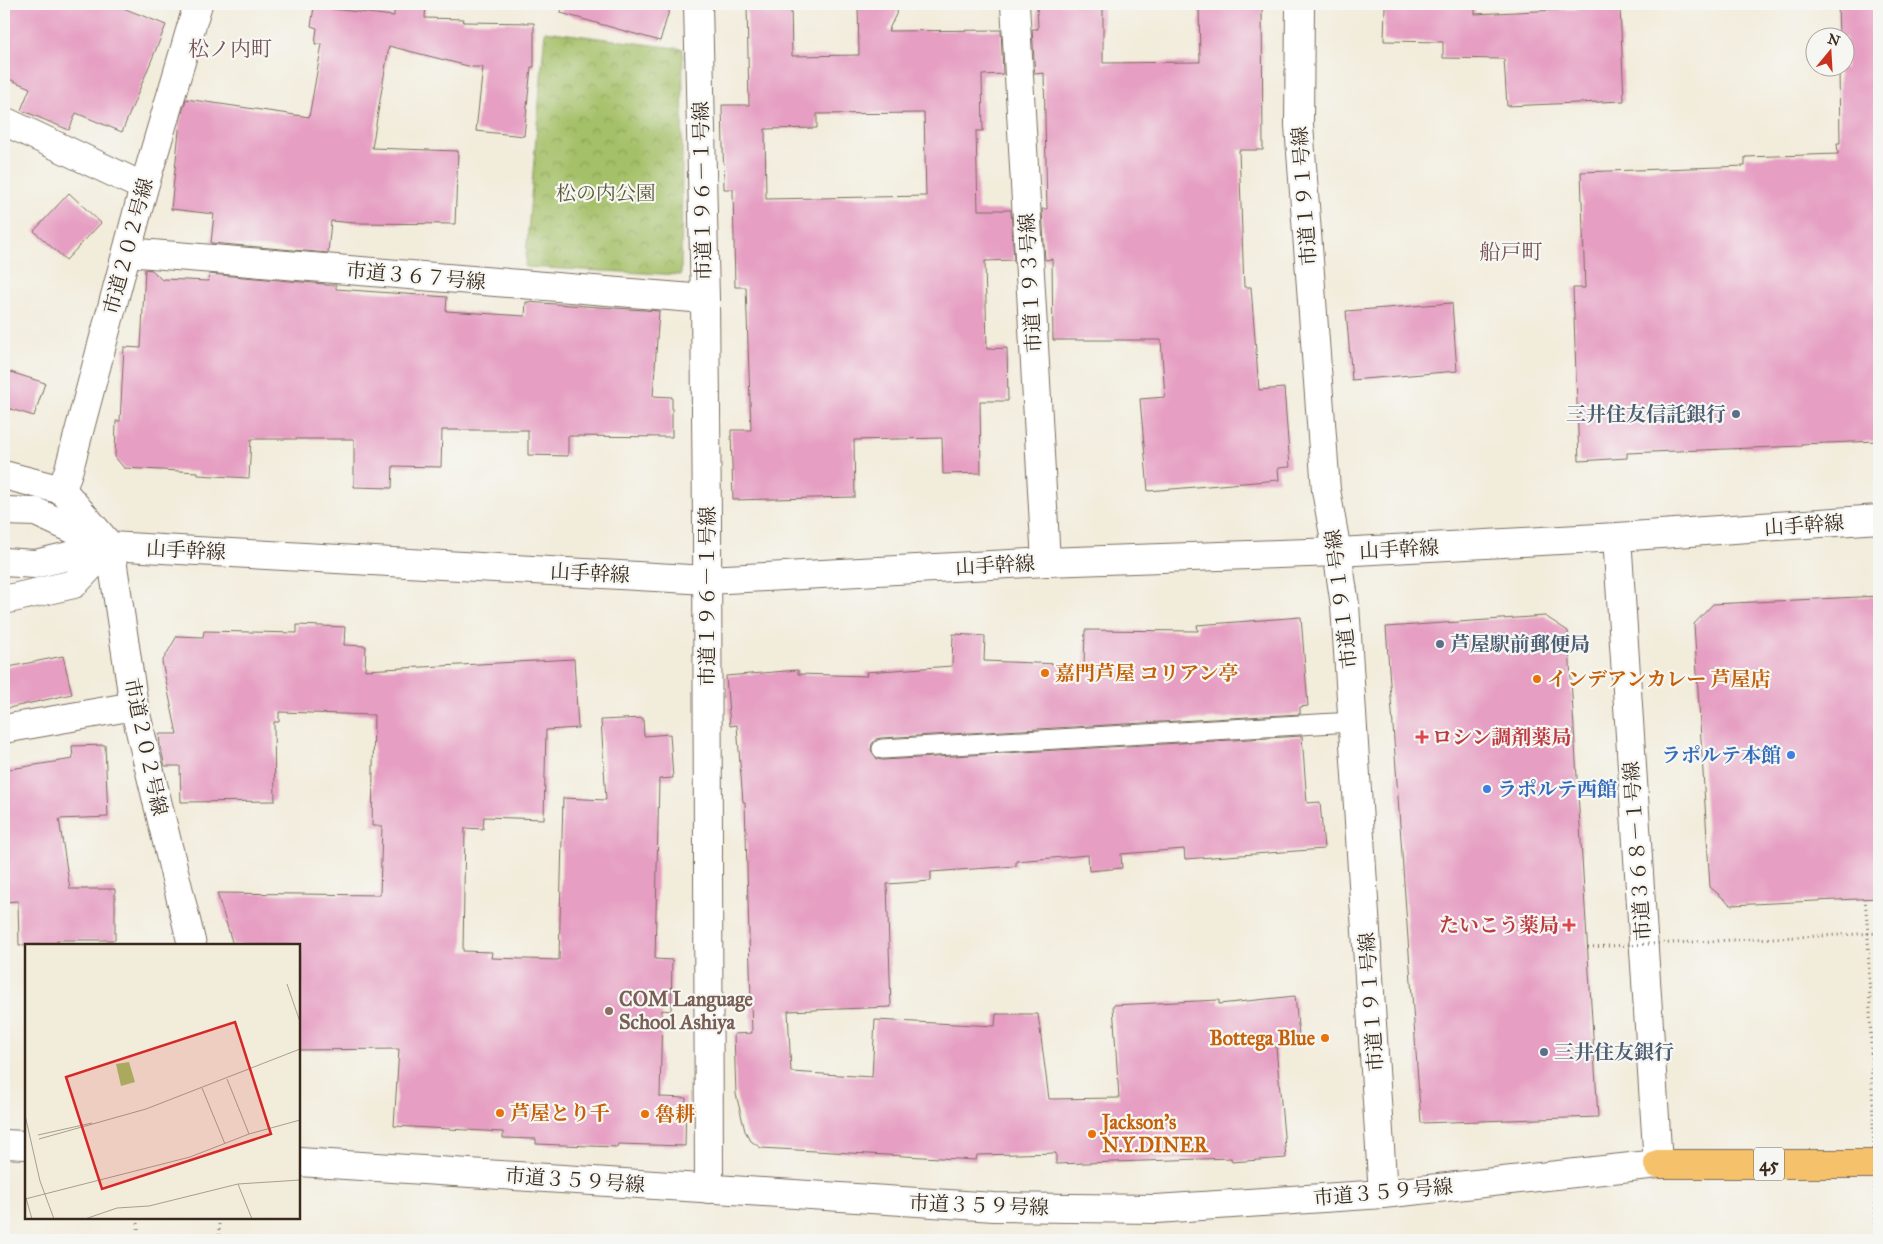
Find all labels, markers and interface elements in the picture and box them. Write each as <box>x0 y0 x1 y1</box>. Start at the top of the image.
north arrow <box>1806 28 1856 78</box>
text: N <box>1826 30 1842 50</box>
district label: 松ノ内町 <box>188 36 272 62</box>
street label: 市道１９６－１号線 <box>688 101 716 281</box>
street label: 市道１９１号線 <box>1287 125 1321 267</box>
street label: 市道２０２号線 <box>98 175 158 317</box>
park label: 松の内公園 <box>556 181 656 205</box>
street label: 市道１９３号線 <box>1014 212 1046 354</box>
district label: 船戸町 <box>1480 239 1543 265</box>
street label: 市道３６７号線 <box>345 258 487 294</box>
place label: 三井住友信託銀行 <box>1566 402 1726 426</box>
marker: 三井住友信託銀行 <box>1730 408 1742 420</box>
street label: 市道１９６－１号線 <box>695 506 719 686</box>
street label: 山手幹線 <box>1763 510 1845 540</box>
street label: 市道１９１号線 <box>1321 528 1361 670</box>
street label: 山手幹線 <box>1358 535 1440 563</box>
street label: 山手幹線 <box>145 536 227 564</box>
street label: 山手幹線 <box>954 551 1036 579</box>
street label: 山手幹線 <box>549 559 631 587</box>
place label: 芦屋駅前郵便局 <box>1450 632 1590 656</box>
marker: 芦屋駅前郵便局 <box>1434 638 1446 650</box>
place label: 嘉門芦屋 コリアン亭 <box>1055 661 1239 685</box>
marker: 嘉門芦屋 コリアン亭 <box>1039 667 1051 679</box>
place label: インデアンカレー 芦屋店 <box>1547 667 1771 691</box>
marker: インデアンカレー 芦屋店 <box>1531 673 1543 685</box>
street label: 市道２０２号線 <box>120 676 172 818</box>
place label: ロシン調剤薬局 <box>1432 725 1572 749</box>
marker: ロシン調剤薬局 <box>1416 731 1428 743</box>
place label: ラポルテ本館 <box>1661 743 1781 767</box>
marker: ラポルテ本館 <box>1785 749 1797 761</box>
street label: 市道３６８－１号線 <box>1619 760 1655 942</box>
place label: ラポルテ西館 <box>1497 777 1617 801</box>
marker: ラポルテ西館 <box>1481 783 1493 795</box>
place label: たいこう薬局 <box>1439 913 1559 937</box>
marker: たいこう薬局 <box>1563 919 1575 931</box>
street label: 市道１９１号線 <box>1354 931 1388 1073</box>
inset map <box>25 944 300 1219</box>
place label: COM Language School Ashiya <box>619 987 754 1035</box>
marker: COM Language School Ashiya <box>603 1005 615 1017</box>
place label: Bottega Blue <box>1209 1026 1316 1051</box>
marker: Bottega Blue <box>1319 1032 1331 1044</box>
place label: 三井住友銀行 <box>1554 1040 1674 1064</box>
marker: 三井住友銀行 <box>1538 1046 1550 1058</box>
place label: 芦屋とり千 <box>510 1101 610 1125</box>
place label: 魯耕 <box>655 1102 695 1126</box>
marker: 芦屋とり千 <box>494 1107 506 1119</box>
marker: 魯耕 <box>639 1108 651 1120</box>
place label: Jackson's N.Y.DINER <box>1099 1110 1209 1157</box>
marker: Jackson's N.Y.DINER <box>1086 1128 1098 1140</box>
road number: 45 <box>1754 1148 1784 1180</box>
street label: 市道３５９号線 <box>504 1163 646 1197</box>
street label: 市道３５９号線 <box>1312 1174 1454 1210</box>
street label: 市道３５９号線 <box>909 1191 1049 1219</box>

